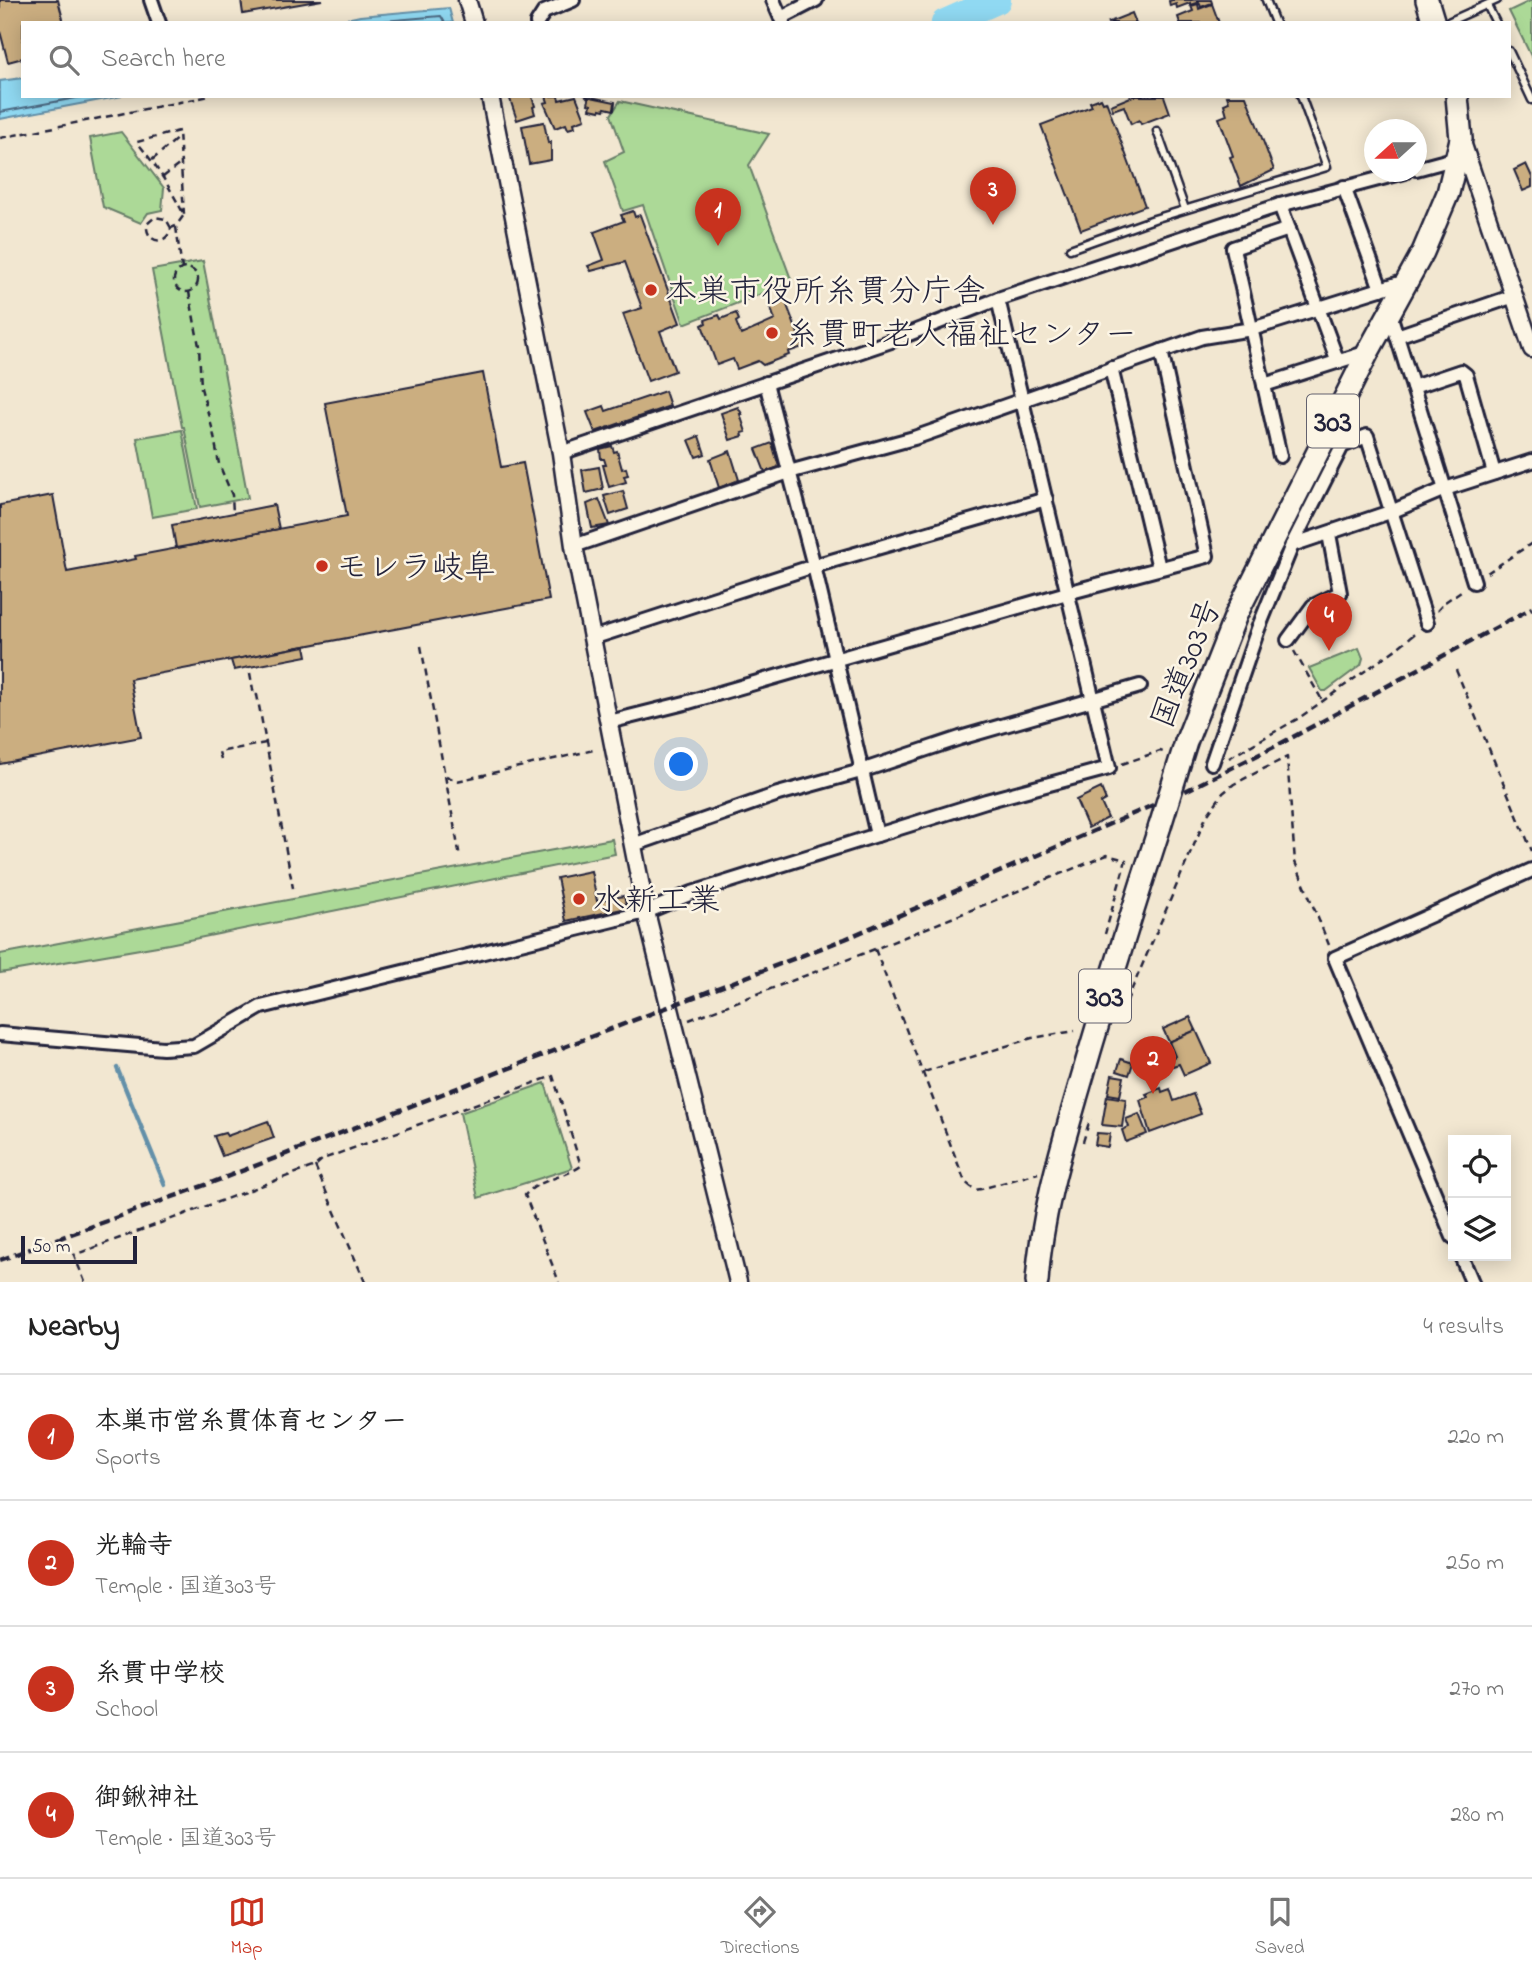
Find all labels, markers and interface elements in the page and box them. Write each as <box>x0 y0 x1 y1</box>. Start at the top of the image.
search box <box>21 21 1511 98</box>
icon: search <box>45 41 83 79</box>
text: Search here <box>101 41 226 79</box>
north arrow <box>1364 119 1427 182</box>
pin: 3 <box>970 167 1016 225</box>
pin: 1 <box>695 188 741 246</box>
place label: 本巣市役所糸貫分庁舎 <box>665 270 985 317</box>
marker: 本巣市役所糸貫分庁舎 <box>643 282 659 298</box>
place label: 糸貫町老人福祉センター <box>786 313 1137 360</box>
marker: 糸貫町老人福祉センター <box>764 325 780 341</box>
road number: 303 <box>1307 394 1359 448</box>
place label: モレラ岐阜 <box>336 546 496 593</box>
marker: モレラ岐阜 <box>314 558 330 574</box>
street label: 国道303号 <box>1141 592 1236 736</box>
pin: 4 <box>1306 593 1352 651</box>
your location <box>664 747 698 781</box>
place label: 水新工業 <box>593 879 721 926</box>
marker: 水新工業 <box>571 891 587 907</box>
road number: 303 <box>1079 970 1131 1022</box>
pin: 2 <box>1130 1036 1176 1094</box>
map controls <box>1448 1135 1511 1261</box>
button: locate <box>1448 1135 1511 1198</box>
button: layers <box>1448 1198 1511 1261</box>
scale bar <box>21 1233 136 1265</box>
text: 50 m <box>32 1234 71 1261</box>
text: Nearby <box>28 1306 120 1350</box>
text: 4 results <box>1423 1311 1504 1344</box>
text: 本巣市営糸貫体育センター <box>95 1404 407 1442</box>
text: 1 <box>47 1421 55 1454</box>
text: 220 m <box>1448 1421 1504 1454</box>
text: Sports <box>95 1442 161 1475</box>
text: 光輪寺 <box>95 1528 173 1566</box>
text: 2 <box>45 1547 57 1580</box>
text: 250 m <box>1446 1547 1504 1580</box>
text: Temple · 国道303号 <box>95 1571 277 1604</box>
text: 糸貫中学校 <box>95 1656 225 1694</box>
text: 3 <box>46 1673 56 1706</box>
text: 270 m <box>1450 1673 1504 1706</box>
text: School <box>95 1694 158 1727</box>
text: 御鍬神社 <box>95 1780 199 1818</box>
text: 4 <box>46 1799 56 1832</box>
text: 280 m <box>1450 1799 1504 1832</box>
text: Temple · 国道303号 <box>95 1823 277 1856</box>
tab: Map <box>228 1893 266 1962</box>
tab: Directions <box>721 1893 800 1962</box>
tab: Saved <box>1255 1893 1304 1962</box>

